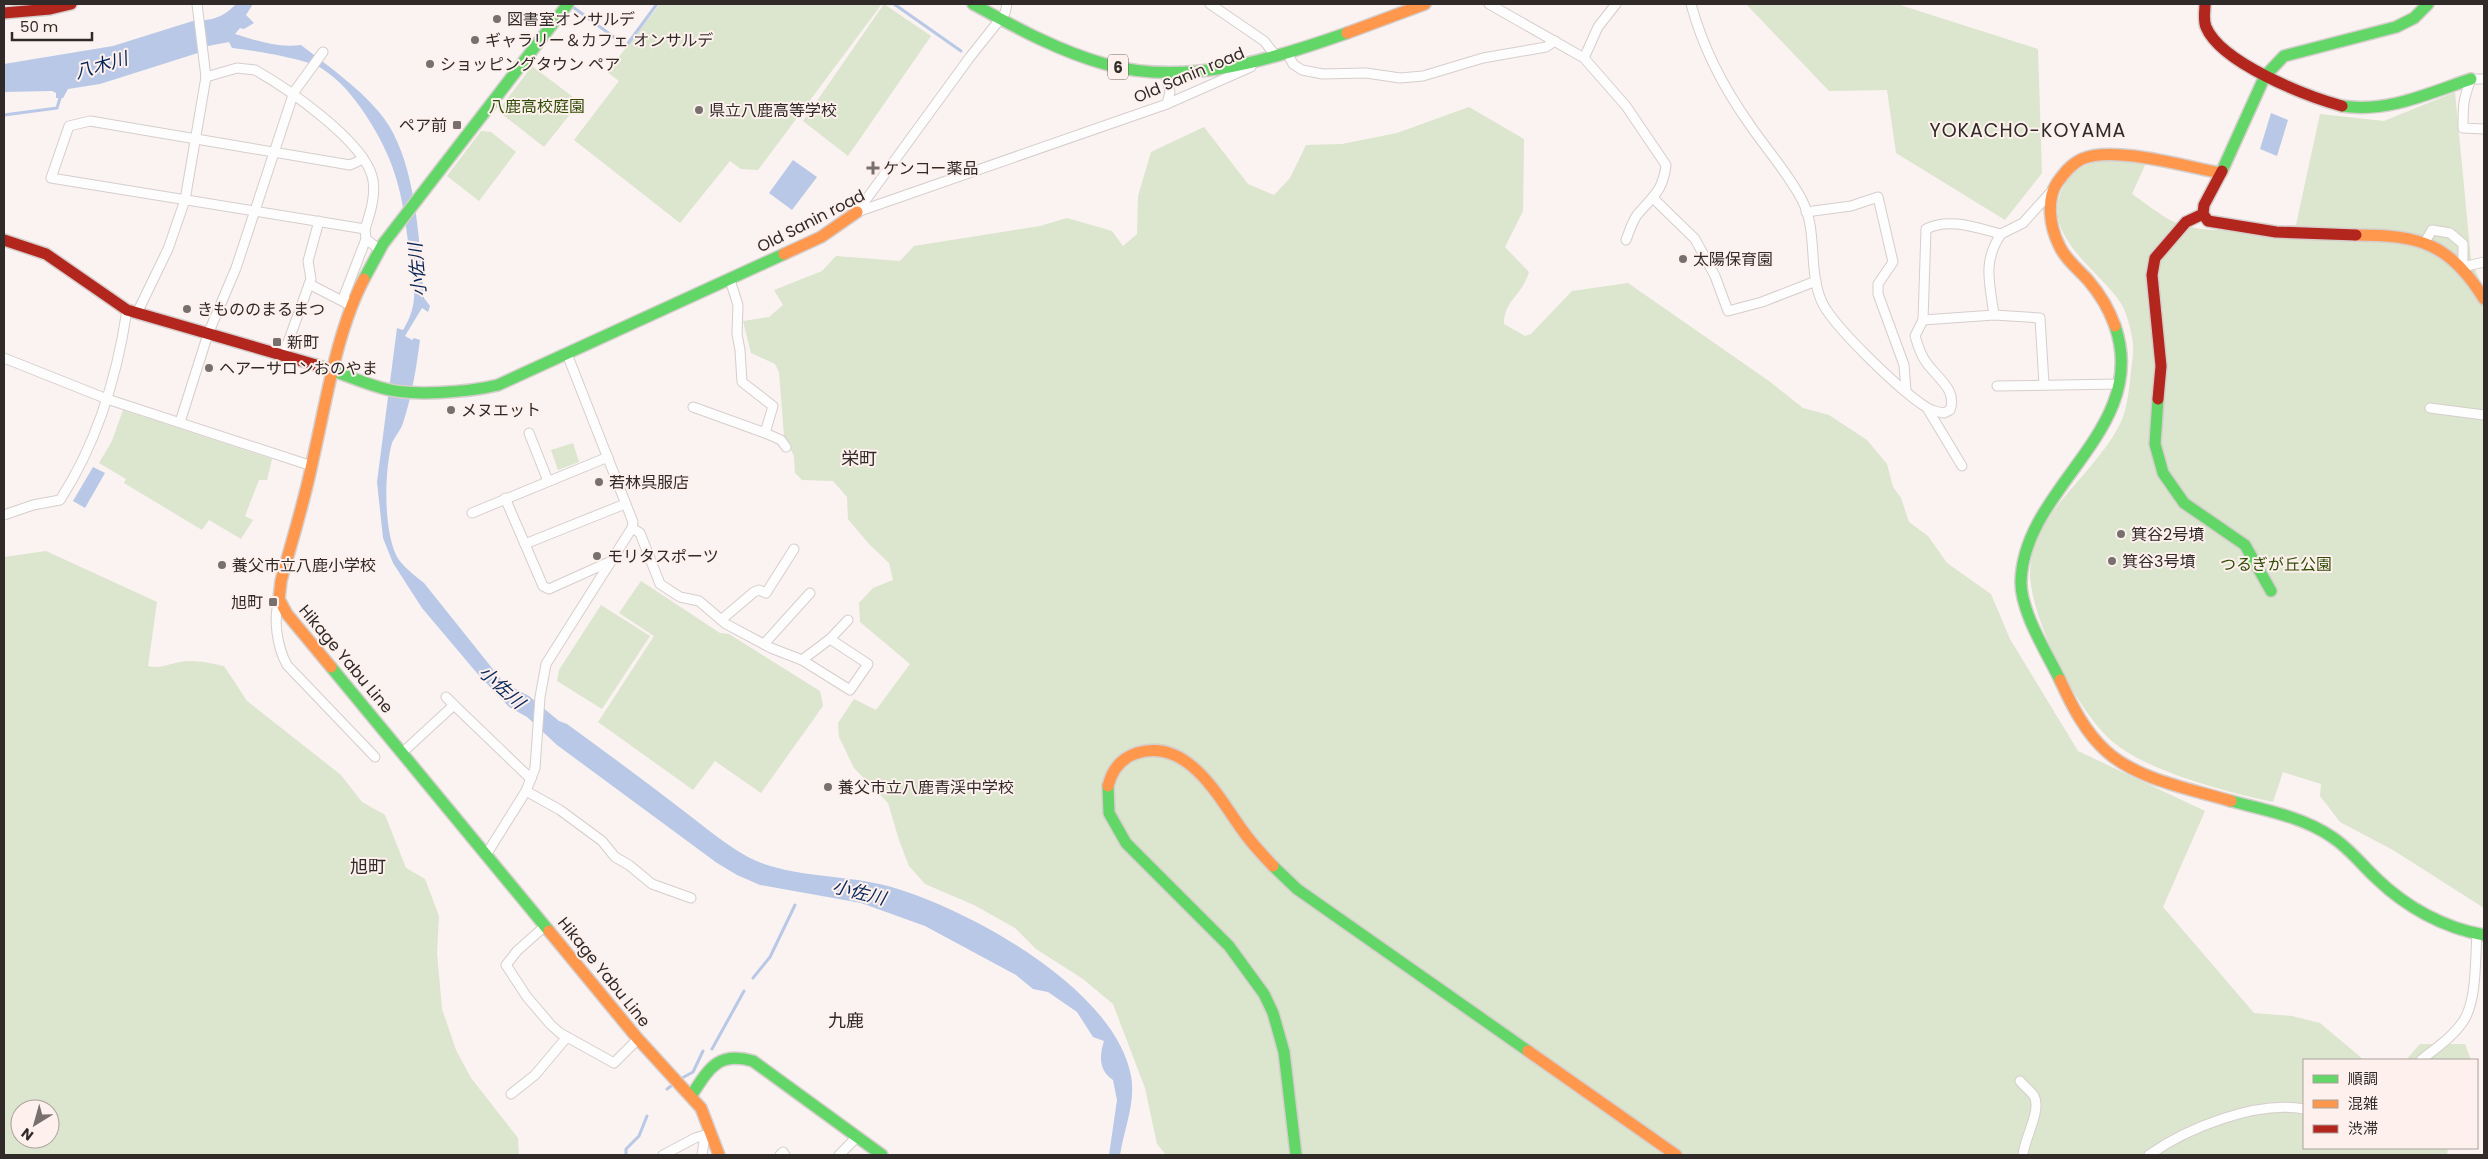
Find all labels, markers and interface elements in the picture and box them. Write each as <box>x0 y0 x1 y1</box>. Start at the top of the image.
place label: 図書室オンサルデ <box>507 8 635 31</box>
scale bar <box>12 10 92 42</box>
marker: 図書室オンサルデ <box>491 13 503 25</box>
text: 50 m <box>20 16 58 37</box>
place label: ギャラリー＆カフェ オンサルデ <box>485 29 713 52</box>
marker: ギャラリー＆カフェ オンサルデ <box>469 34 481 46</box>
street label: Old Sanin road <box>1130 41 1248 109</box>
water label: 八木川 <box>72 45 132 84</box>
place label: ショッピングタウン ペア <box>440 53 620 76</box>
road number: 6 <box>1108 54 1128 80</box>
marker: ショッピングタウン ペア <box>424 58 436 70</box>
park label: 八鹿高校庭園 <box>489 95 585 118</box>
place label: 県立八鹿高等学校 <box>709 99 837 122</box>
marker: 県立八鹿高等学校 <box>693 104 705 116</box>
place label: ペア前 <box>399 114 447 137</box>
district label: YOKACHO-KOYAMA <box>1930 117 2126 144</box>
marker: ペア前 <box>451 119 463 131</box>
place label: ケンコー薬品 <box>883 157 979 180</box>
marker: ケンコー薬品 <box>867 162 879 174</box>
street label: Old Sanin road <box>753 184 869 258</box>
water label: 小佐川 <box>402 240 432 298</box>
place label: 太陽保育園 <box>1693 248 1773 271</box>
marker: 太陽保育園 <box>1677 253 1689 265</box>
place label: きもののまるまつ <box>197 298 325 321</box>
marker: きもののまるまつ <box>181 303 193 315</box>
place label: 新町 <box>287 331 319 354</box>
marker: 新町 <box>271 336 283 348</box>
place label: ヘアーサロンおのやま <box>219 357 378 380</box>
marker: ヘアーサロンおのやま <box>203 362 215 374</box>
place label: メヌエット <box>461 399 541 422</box>
marker: メヌエット <box>445 404 457 416</box>
district label: 栄町 <box>841 446 877 471</box>
place label: 若林呉服店 <box>609 471 689 494</box>
marker: 若林呉服店 <box>593 476 605 488</box>
place label: 箕谷2号墳 <box>2131 523 2204 546</box>
marker: 箕谷2号墳 <box>2115 528 2127 540</box>
place label: モリタスポーツ <box>607 545 719 568</box>
marker: モリタスポーツ <box>591 550 603 562</box>
place label: 箕谷3号墳 <box>2122 550 2195 573</box>
park label: つるぎが丘公園 <box>2220 553 2332 576</box>
place label: 養父市立八鹿小学校 <box>232 554 376 577</box>
marker: 箕谷3号墳 <box>2106 555 2118 567</box>
marker: 養父市立八鹿小学校 <box>216 559 228 571</box>
place label: 旭町 <box>231 591 263 614</box>
marker: 旭町 <box>267 596 279 608</box>
street label: Hikage Yabu Line <box>294 600 398 718</box>
water label: 小佐川 <box>474 660 532 716</box>
place label: 養父市立八鹿青渓中学校 <box>838 776 1014 799</box>
marker: 養父市立八鹿青渓中学校 <box>822 781 834 793</box>
district label: 旭町 <box>350 854 386 879</box>
water label: 小佐川 <box>830 873 890 911</box>
street label: Hikage Yabu Line <box>552 912 656 1032</box>
district label: 九鹿 <box>828 1008 864 1033</box>
legend <box>2303 1059 2478 1149</box>
text: 順調 <box>2348 1068 2378 1089</box>
text: 混雑 <box>2348 1093 2378 1114</box>
north arrow <box>10 1099 60 1149</box>
text: 渋滞 <box>2348 1118 2378 1139</box>
text: N <box>17 1123 37 1146</box>

